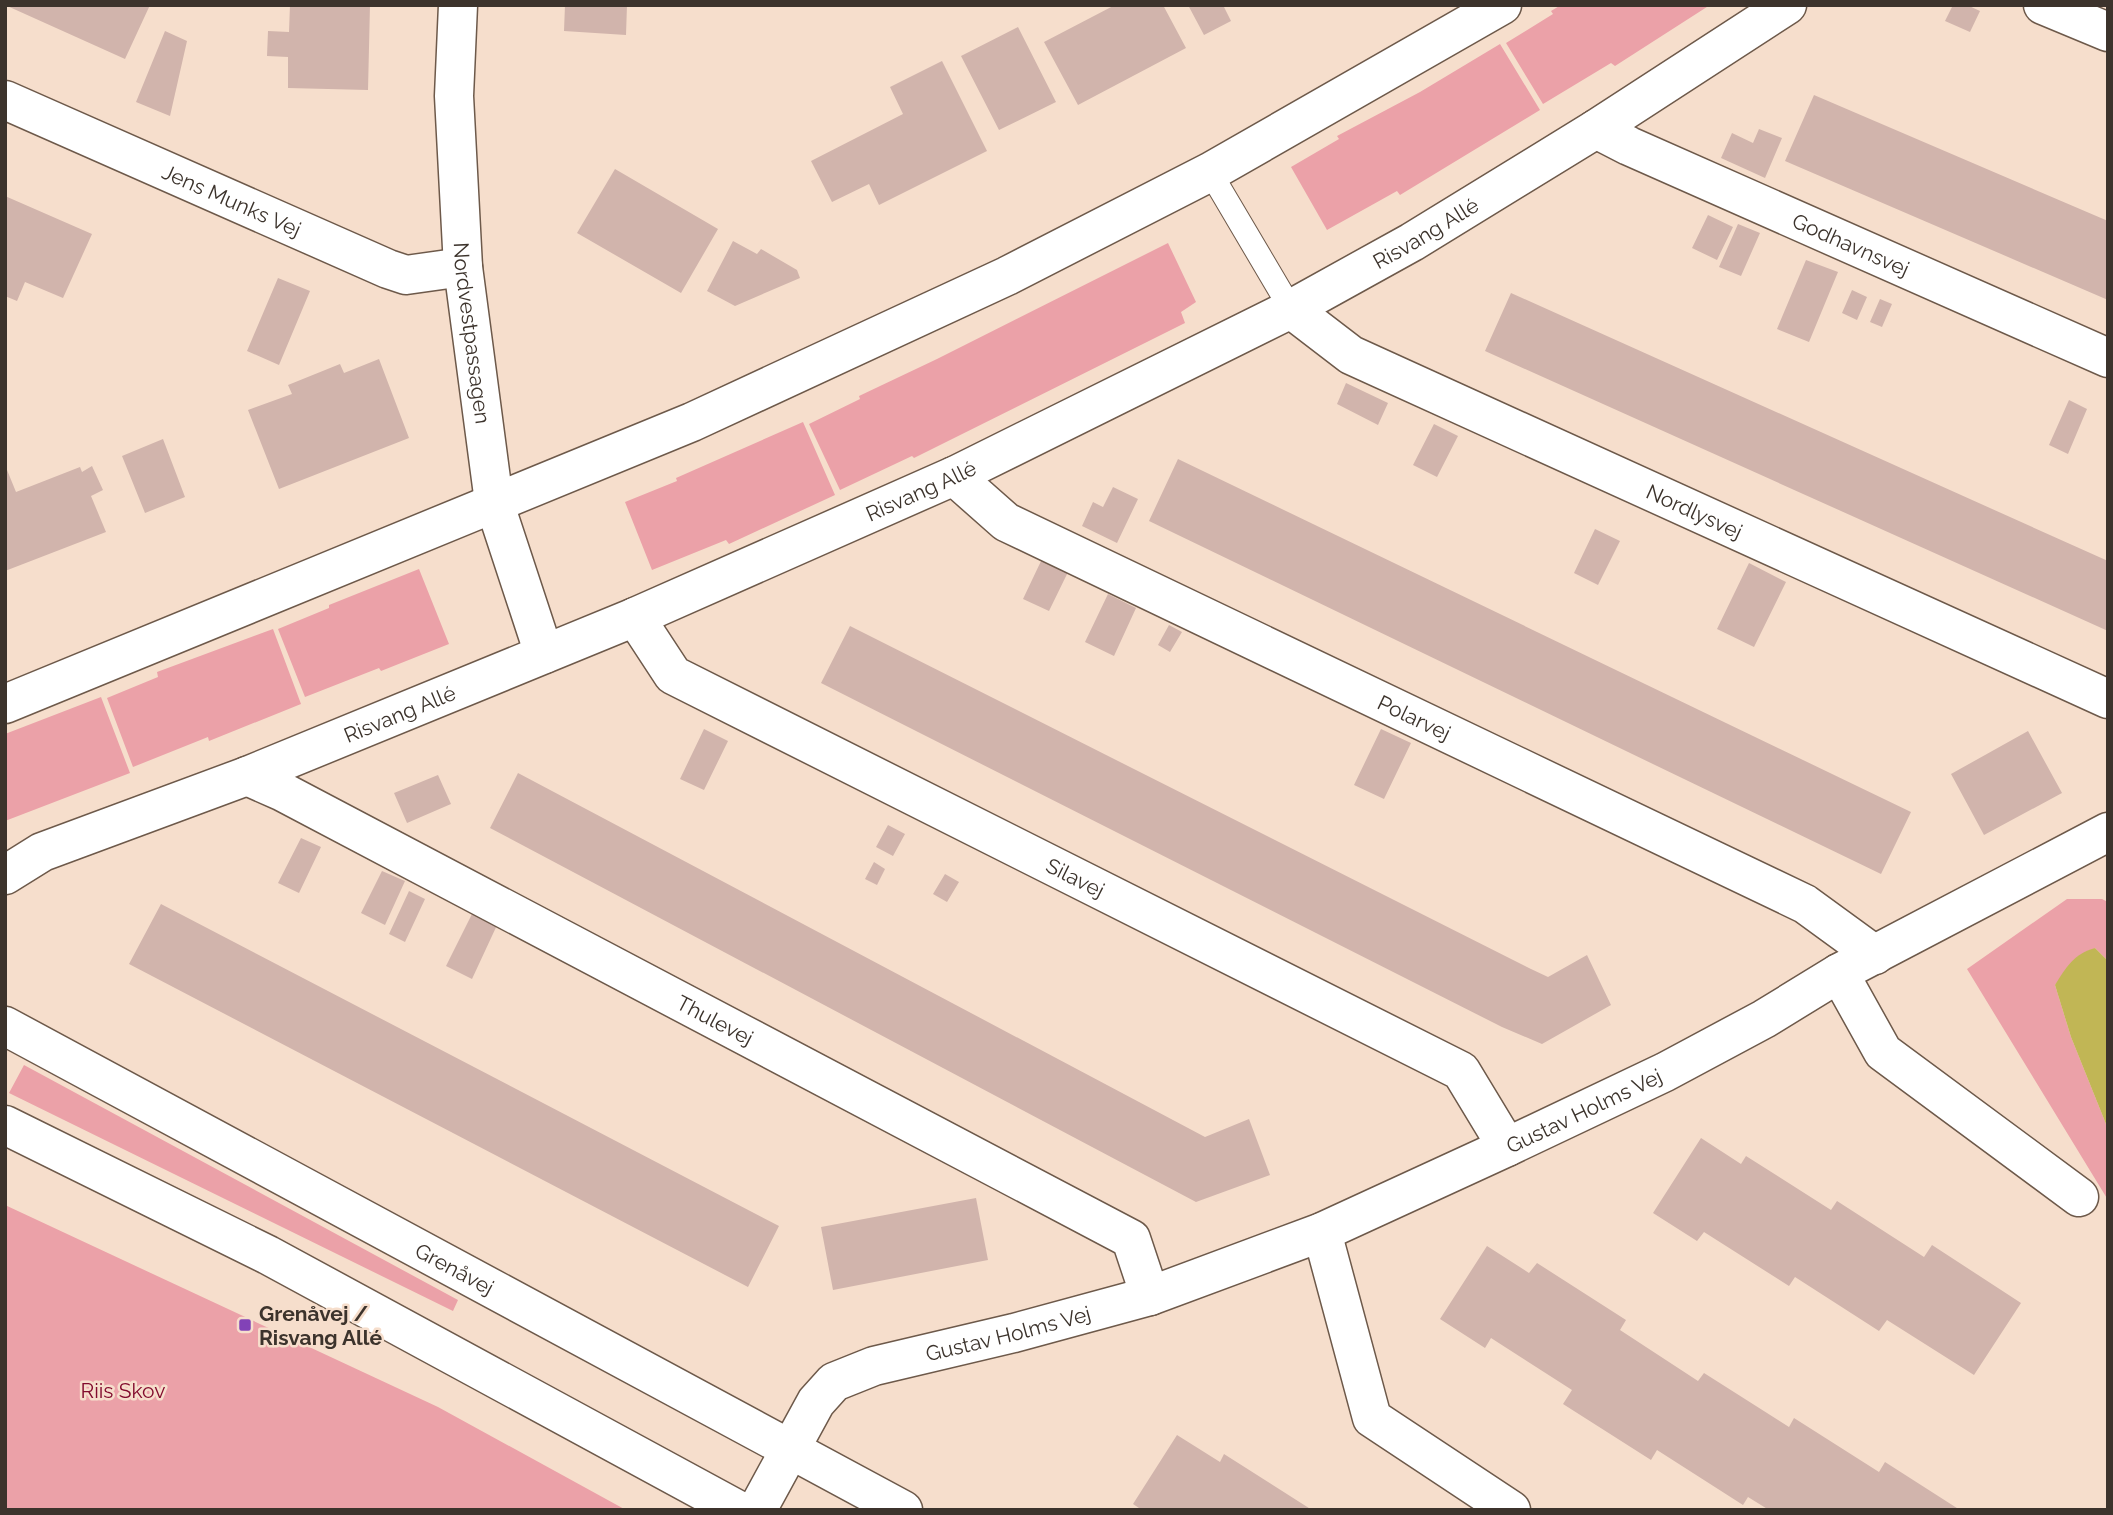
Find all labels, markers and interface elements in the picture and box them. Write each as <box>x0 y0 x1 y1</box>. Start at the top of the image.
street label: Jens Munks Vej <box>159 159 305 242</box>
street label: Risvang Allé <box>1368 192 1483 274</box>
street label: Godhavnsvej <box>1789 208 1913 281</box>
street label: Nordvestpassagen <box>449 242 496 425</box>
street label: Risvang Allé <box>862 455 980 526</box>
street label: Nordlysvej <box>1643 478 1747 544</box>
street label: Risvang Allé <box>340 679 459 748</box>
street label: Polarvej <box>1374 689 1455 745</box>
street label: Silavej <box>1042 852 1109 902</box>
street label: Thulevej <box>673 989 758 1050</box>
street label: Gustav Holms Vej <box>1502 1063 1666 1158</box>
street label: Grenåvej <box>411 1237 498 1300</box>
street label: Gustav Holms Vej <box>923 1300 1093 1366</box>
place label: Grenåvej / Risvang Allé <box>259 1301 382 1350</box>
marker: Grenåvej / Risvang Allé <box>237 1317 253 1333</box>
park label: Riis Skov <box>81 1378 165 1403</box>

